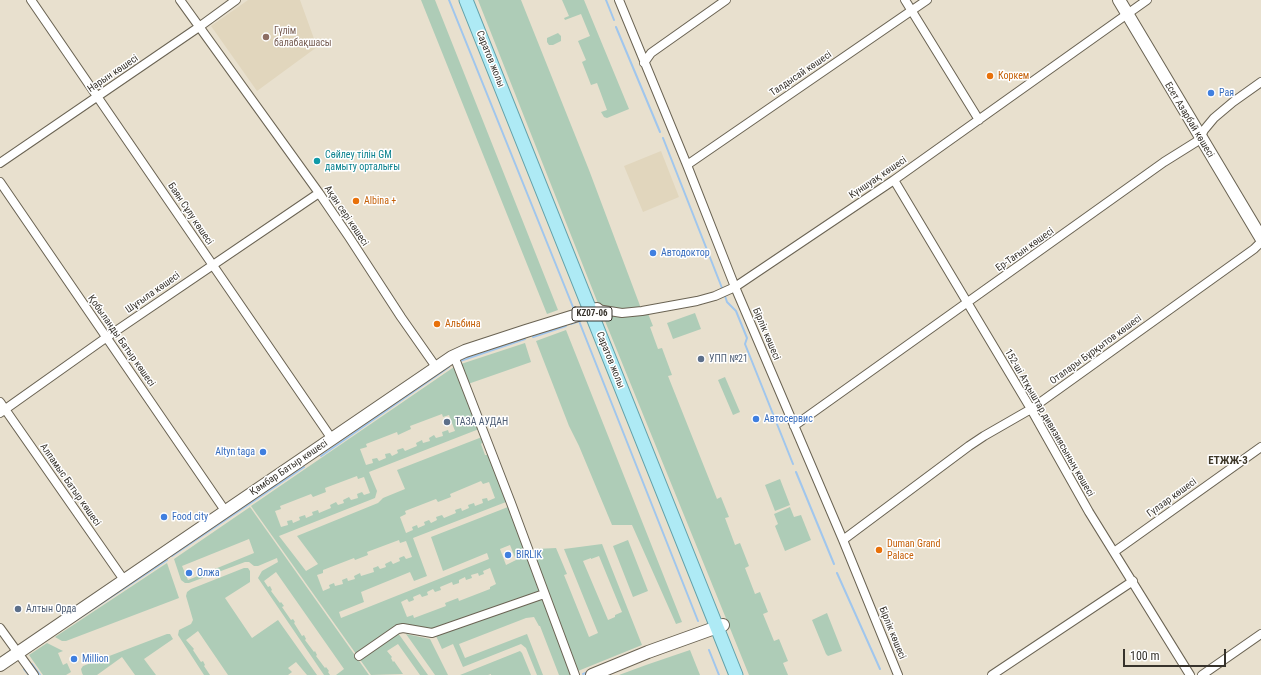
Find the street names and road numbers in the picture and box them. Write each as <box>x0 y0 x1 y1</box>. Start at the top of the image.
street label: Саратов жолы <box>473 29 507 89</box>
street label: Талдысай көшесі <box>768 49 834 99</box>
street label: Нарын көшесі <box>85 53 141 95</box>
street label: Есет Азарбай көшесі <box>1162 80 1216 160</box>
street label: Күншуақ көшесі <box>847 154 909 202</box>
street label: Баян Сұлу көшесі <box>165 181 215 247</box>
street label: Ақан сері көшесі <box>321 183 371 249</box>
street label: Ер-Тағын көшесі <box>994 226 1056 274</box>
street label: Шұғыла көшесі <box>123 270 183 316</box>
street label: Қобыланды Батыр көшесі <box>85 293 157 389</box>
street label: Бірлік көшесі <box>750 306 782 362</box>
road number: KZ07-06 <box>572 307 612 321</box>
street label: Оталары Бұрқытов көшесі <box>1048 313 1144 387</box>
street label: Саратов жолы <box>593 330 627 390</box>
street label: 152-ші Атқыштар дивизиясының көшесі <box>1002 347 1096 499</box>
street label: Қамбар Батыр көшесі <box>248 438 330 498</box>
street label: Алпамыс Батыр көшесі <box>37 441 103 529</box>
street label: Гүлзар көшесі <box>1145 476 1199 520</box>
street label: Бірлік көшесі <box>876 605 908 661</box>

